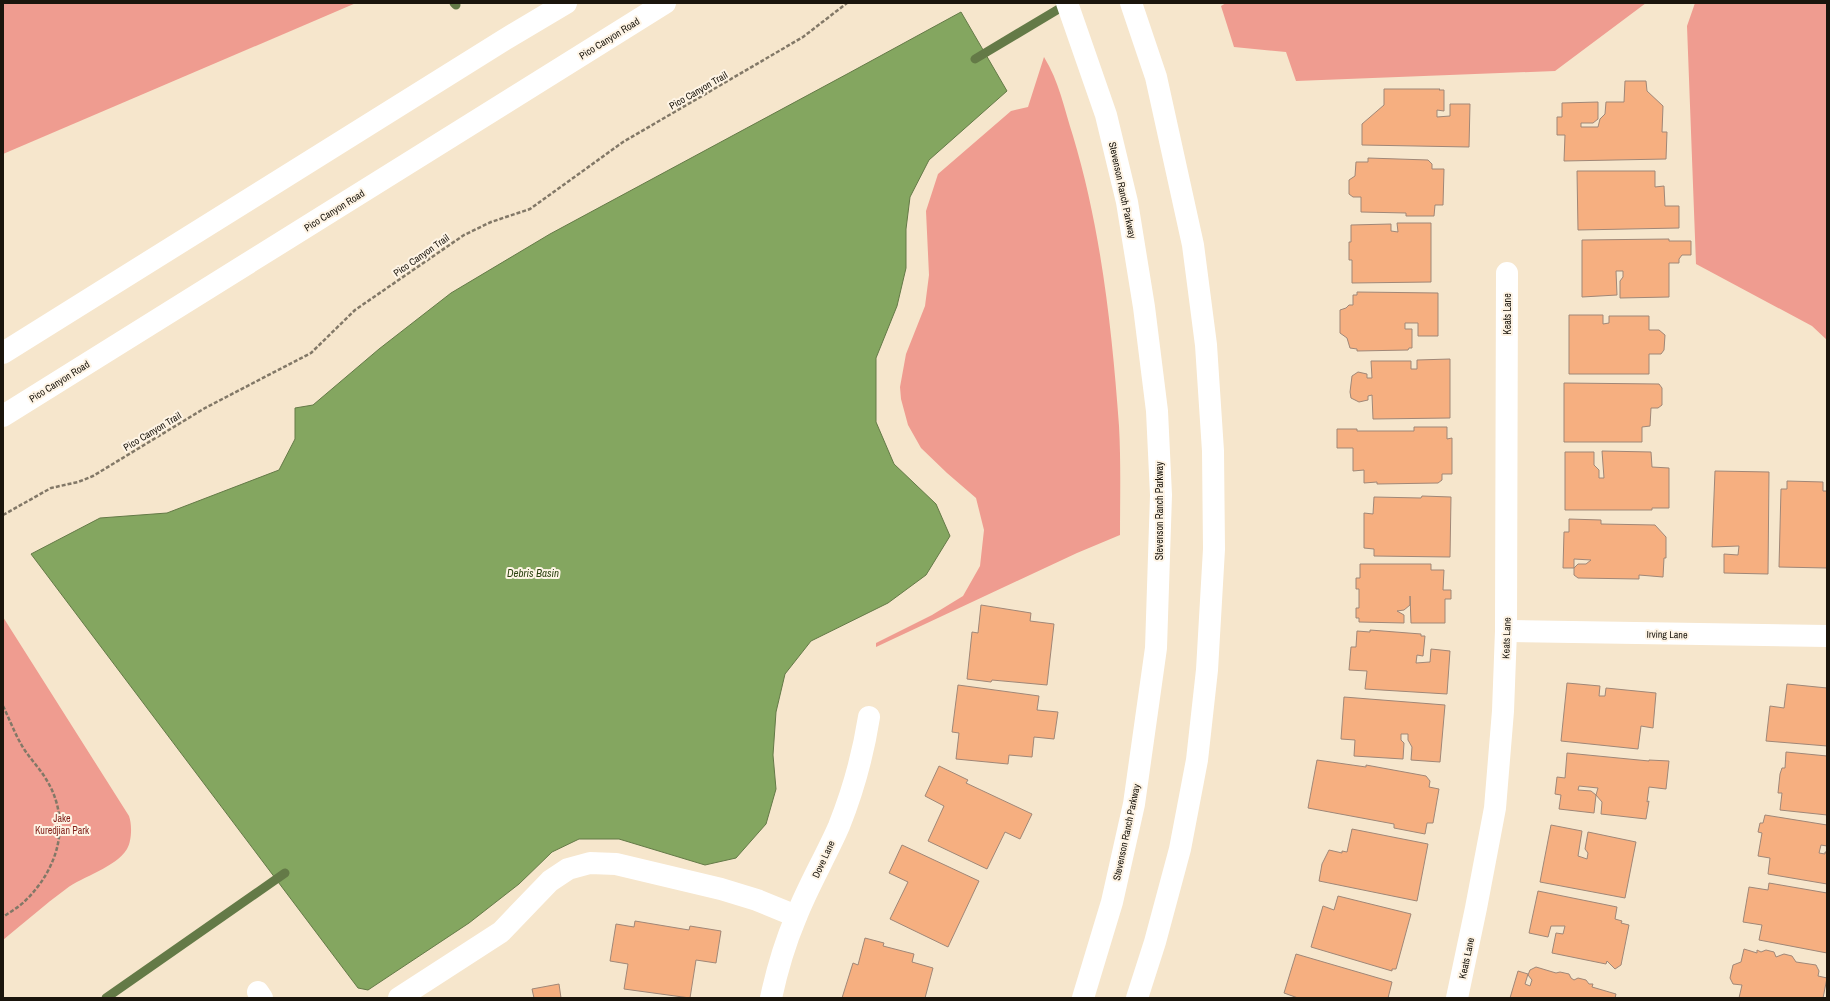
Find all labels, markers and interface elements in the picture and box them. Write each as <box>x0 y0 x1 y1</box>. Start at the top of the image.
street label: Pico Canyon Road <box>577 15 642 62</box>
street label: Pico Canyon Trail <box>667 68 730 112</box>
street label: Stevenson Ranch Parkway <box>1106 141 1139 240</box>
street label: Pico Canyon Road <box>302 187 367 234</box>
street label: Pico Canyon Trail <box>391 231 452 279</box>
street label: Keats Lane <box>1501 293 1514 335</box>
street label: Pico Canyon Road <box>27 358 92 405</box>
street label: Pico Canyon Trail <box>121 409 184 454</box>
street label: Stevenson Ranch Parkway <box>1153 461 1166 560</box>
water label: Debris Basin <box>507 566 559 580</box>
street label: Keats Lane <box>1499 617 1514 659</box>
street label: Irving Lane <box>1646 628 1688 641</box>
street label: Stevenson Ranch Parkway <box>1110 782 1143 882</box>
park label: Jake Kuredjian Park <box>35 812 90 837</box>
street label: Dove Lane <box>809 838 838 880</box>
street label: Keats Lane <box>1456 936 1477 980</box>

